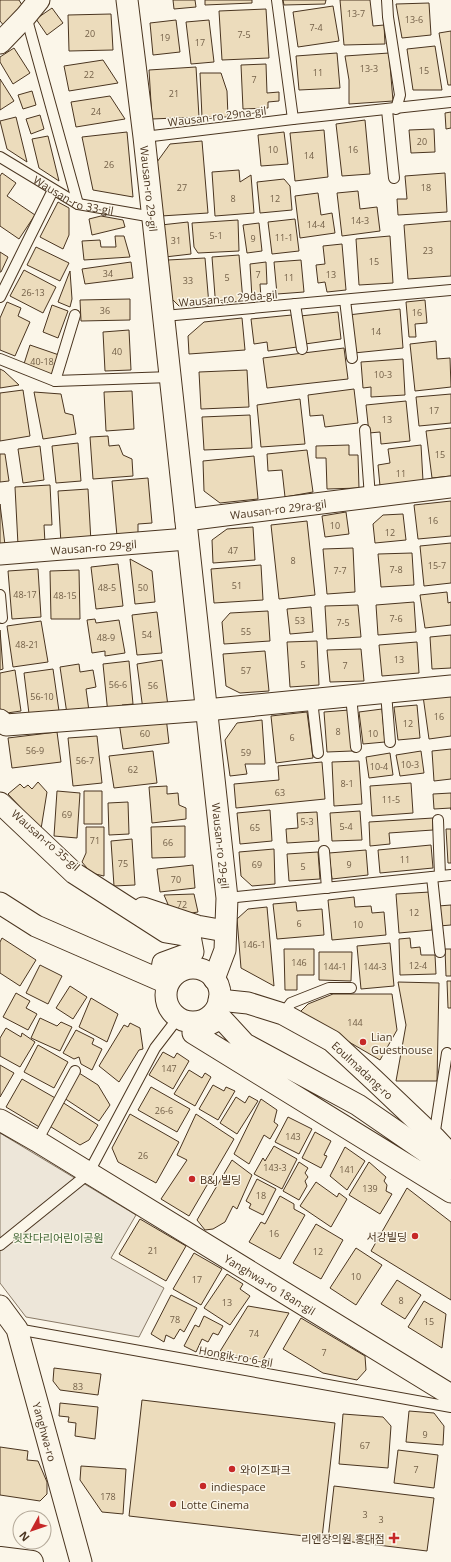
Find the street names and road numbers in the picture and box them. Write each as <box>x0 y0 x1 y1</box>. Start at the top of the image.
street label: Wausan-ro 29na-gil <box>167 103 267 129</box>
street label: Wausan-ro 29-gil <box>137 145 162 232</box>
street label: Wausan-ro 33-gil <box>31 172 115 218</box>
street label: Wausan-ro 29da-gil <box>178 286 278 310</box>
street label: Wausan-ro 29ra-gil <box>229 495 327 522</box>
street label: Wausan-ro 29-gil <box>50 536 137 557</box>
street label: Wausan-ro 29-gil <box>209 802 233 890</box>
street label: Wausan-ro 35-gil <box>9 806 83 874</box>
street label: Eoulmadang-ro <box>329 1037 397 1102</box>
street label: Yanghwa-ro 18an-gil <box>222 1250 319 1318</box>
street label: Hongik-ro 6-gil <box>198 1342 274 1370</box>
street label: Yanghwa-ro <box>30 1400 61 1463</box>

